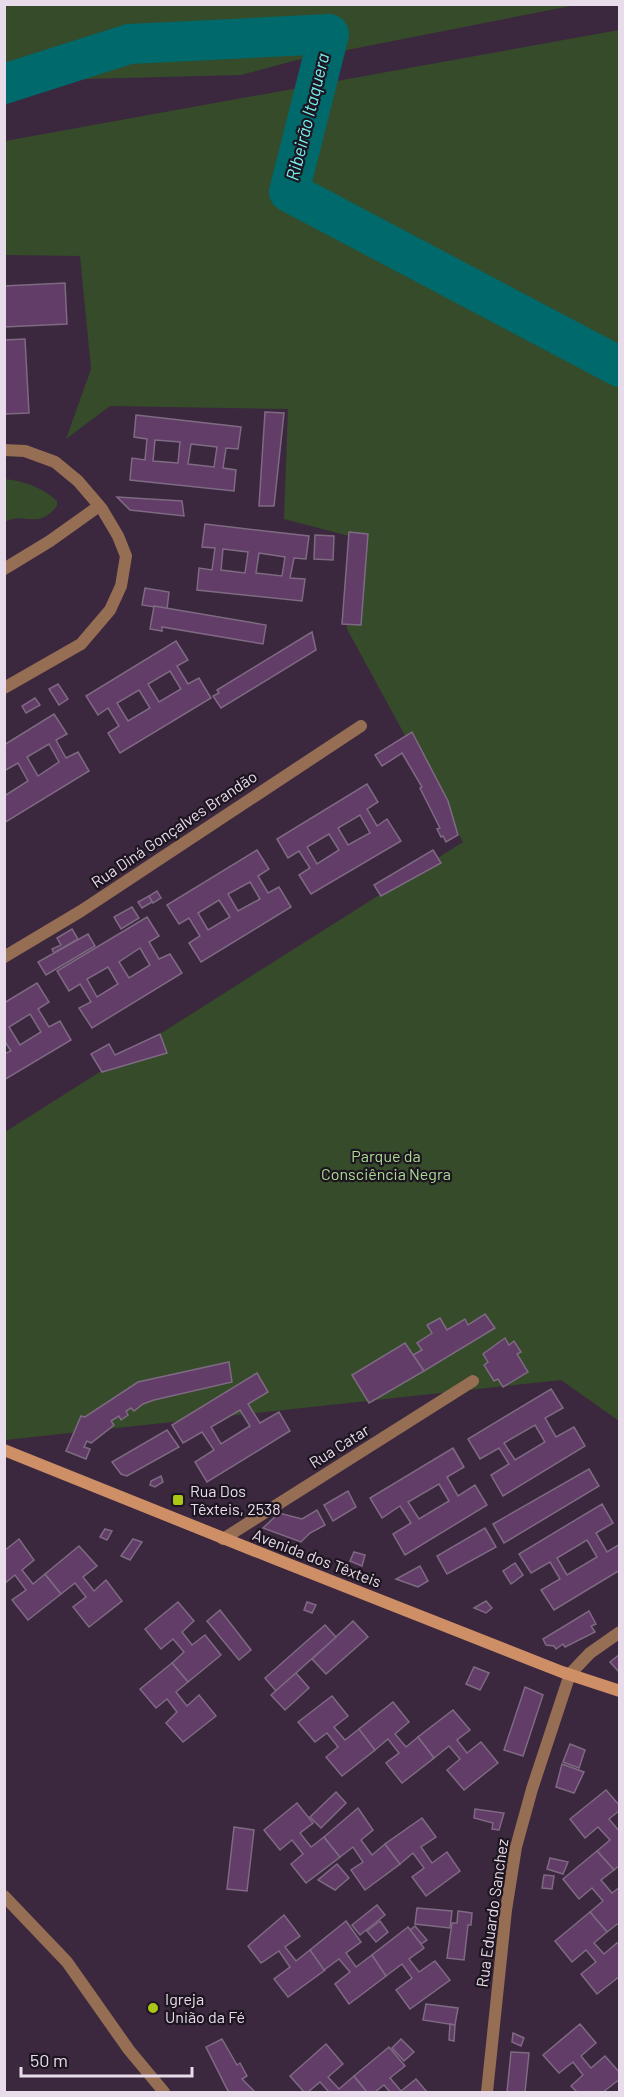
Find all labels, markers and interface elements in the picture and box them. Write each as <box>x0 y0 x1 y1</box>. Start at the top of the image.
water label: Ribeirão Itaquera <box>281 51 334 183</box>
street label: Rua Diná Gonçalves Brandão <box>87 766 260 891</box>
park label: Parque da Consciência Negra <box>321 1146 451 1183</box>
street label: Rua Catar <box>305 1420 372 1471</box>
place label: Rua Dos Têxteis, 2538 <box>190 1481 281 1518</box>
marker: Rua Dos Têxteis, 2538 <box>171 1493 185 1507</box>
street label: Avenida dos Têxteis <box>250 1524 384 1591</box>
street label: Rua Eduardo Sanchez <box>472 1837 511 1988</box>
place label: Igreja União da Fé <box>165 1989 245 2026</box>
marker: Igreja União da Fé <box>146 2001 160 2015</box>
scale bar <box>21 2040 192 2078</box>
text: 50 m <box>30 2049 68 2071</box>

